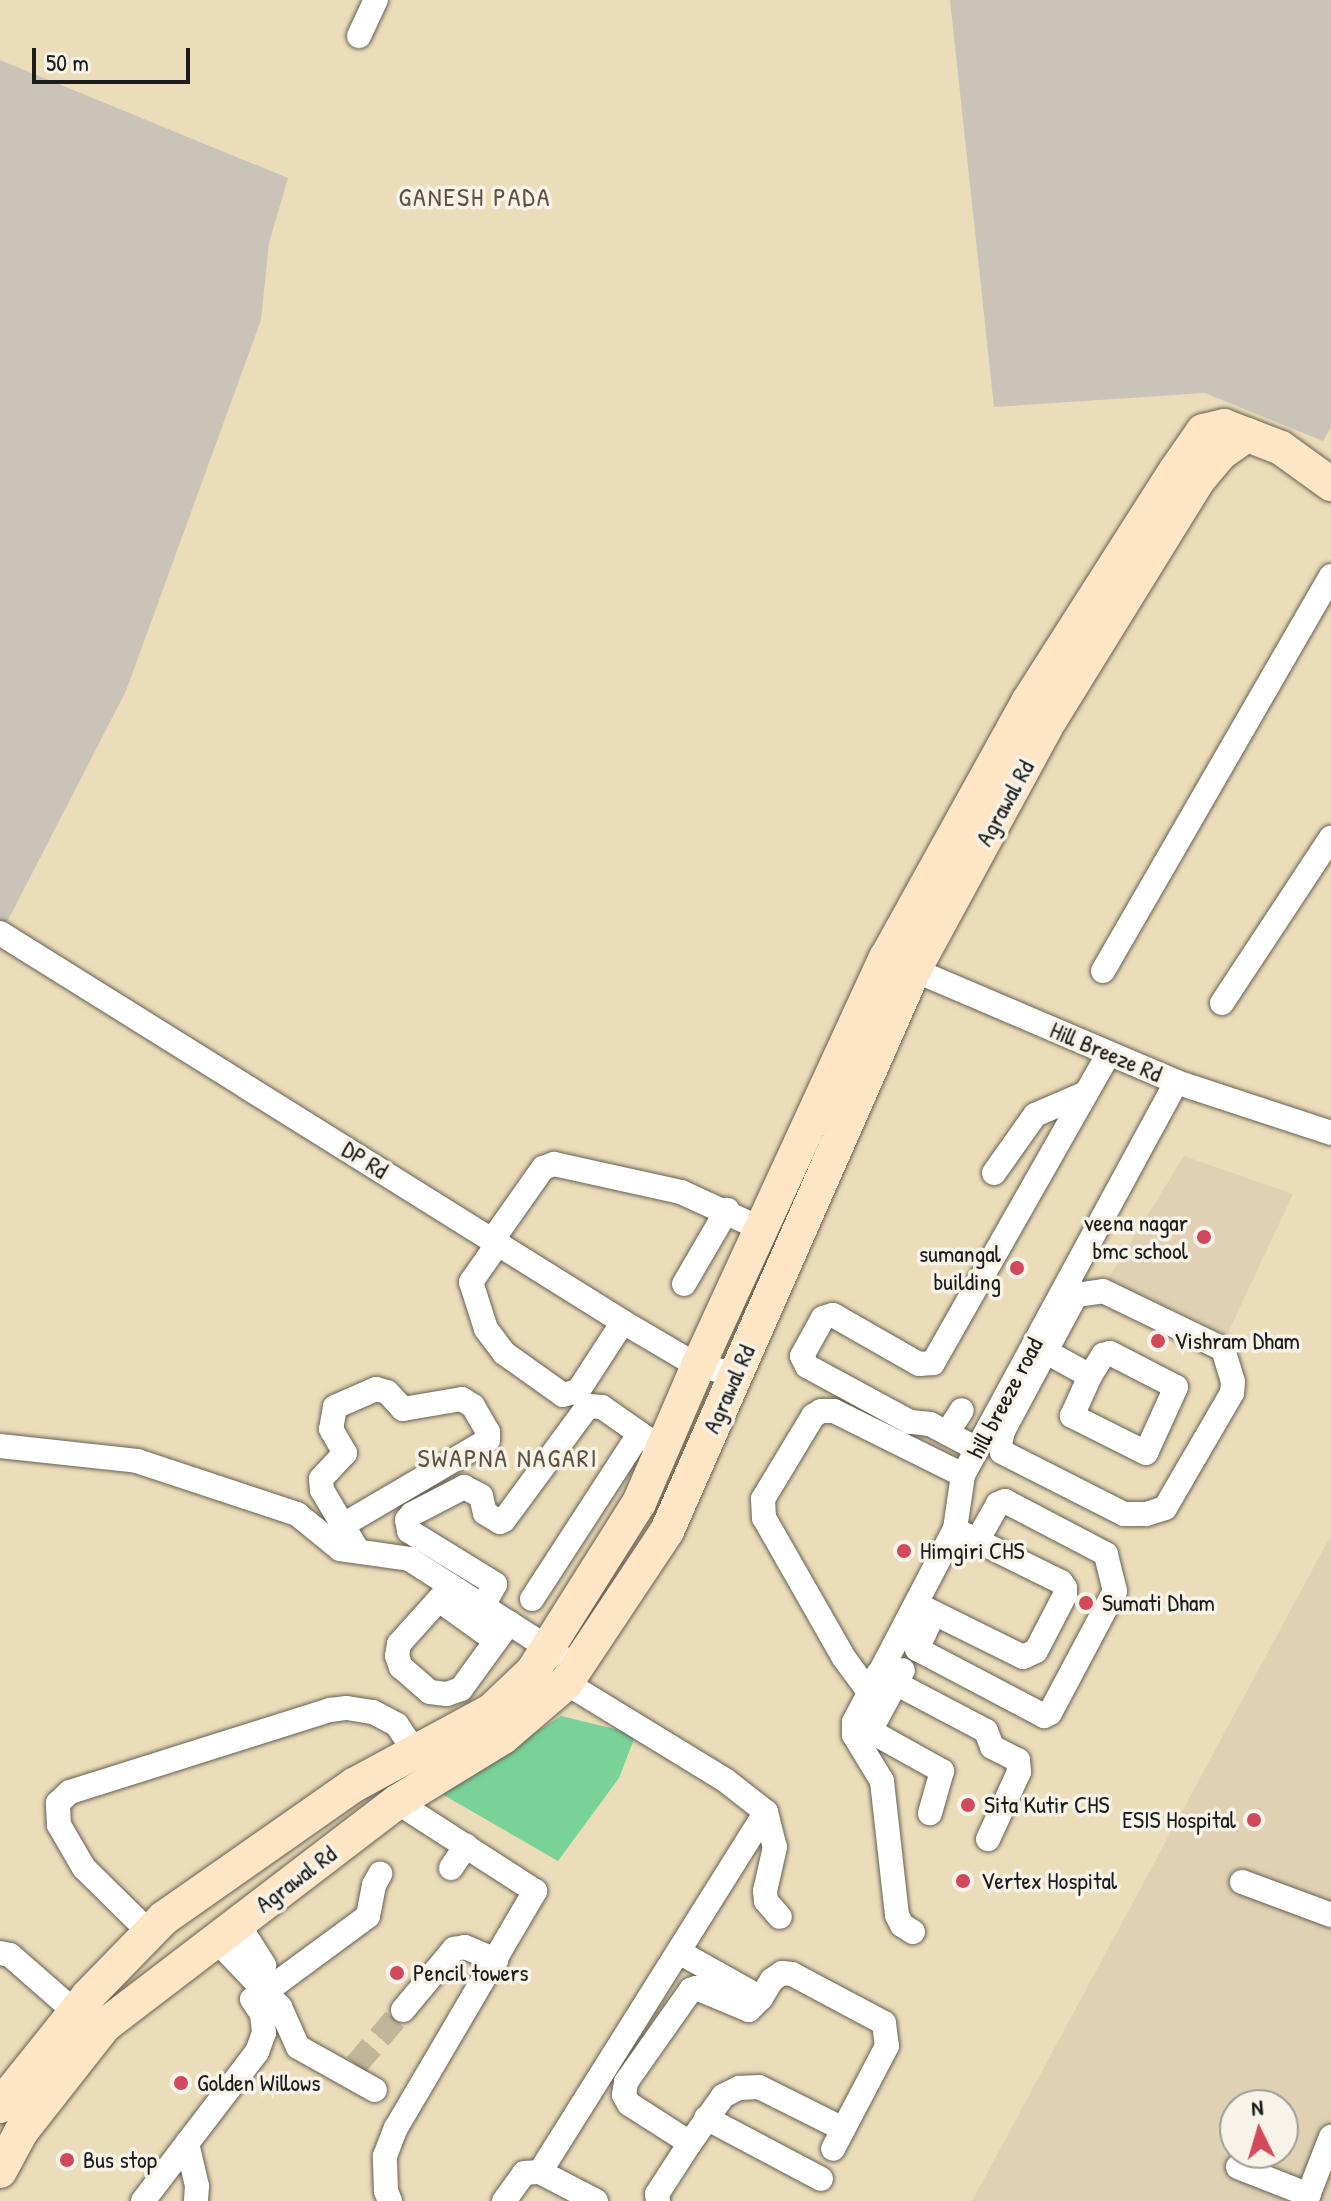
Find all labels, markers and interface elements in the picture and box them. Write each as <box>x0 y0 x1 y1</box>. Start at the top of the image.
scale bar <box>36 32 194 82</box>
text: 50 m <box>46 46 89 78</box>
district label: GANESH PADA <box>399 181 551 213</box>
street label: Agrawal Rd <box>970 755 1040 851</box>
street label: Hill Breeze Rd <box>1046 1016 1166 1088</box>
street label: DP Rd <box>337 1135 393 1185</box>
place label: veena nagar bmc school <box>1084 1209 1188 1265</box>
marker: veena nagar bmc school <box>1195 1228 1213 1246</box>
place label: sumangal building <box>919 1240 1001 1296</box>
marker: sumangal building <box>1008 1259 1026 1277</box>
place label: Vishram Dham <box>1174 1327 1300 1355</box>
marker: Vishram Dham <box>1149 1332 1167 1350</box>
street label: hill breeze road <box>961 1333 1049 1463</box>
street label: Agrawal Rd <box>697 1340 761 1438</box>
district label: SWAPNA NAGARI <box>417 1442 599 1474</box>
place label: Himgiri CHS <box>920 1537 1025 1565</box>
marker: Himgiri CHS <box>895 1542 913 1560</box>
place label: Sumati Dham <box>1102 1589 1215 1617</box>
marker: Sumati Dham <box>1077 1594 1095 1612</box>
place label: Sita Kutir CHS <box>984 1791 1110 1819</box>
marker: Sita Kutir CHS <box>959 1796 977 1814</box>
place label: ESIS Hospital <box>1122 1806 1236 1834</box>
marker: ESIS Hospital <box>1243 1809 1265 1831</box>
street label: Agrawal Rd <box>250 1839 342 1919</box>
place label: Vertex Hospital <box>981 1867 1117 1895</box>
marker: Vertex Hospital <box>952 1870 974 1892</box>
place label: Pencil towers <box>413 1959 529 1987</box>
marker: Pencil towers <box>388 1964 406 1982</box>
place label: Golden Willows <box>197 2069 320 2097</box>
marker: Golden Willows <box>172 2074 190 2092</box>
north arrow <box>1219 2089 1299 2169</box>
text: N <box>1250 2092 1264 2123</box>
place label: Bus stop <box>83 2146 157 2174</box>
marker: Bus stop <box>58 2151 76 2169</box>

